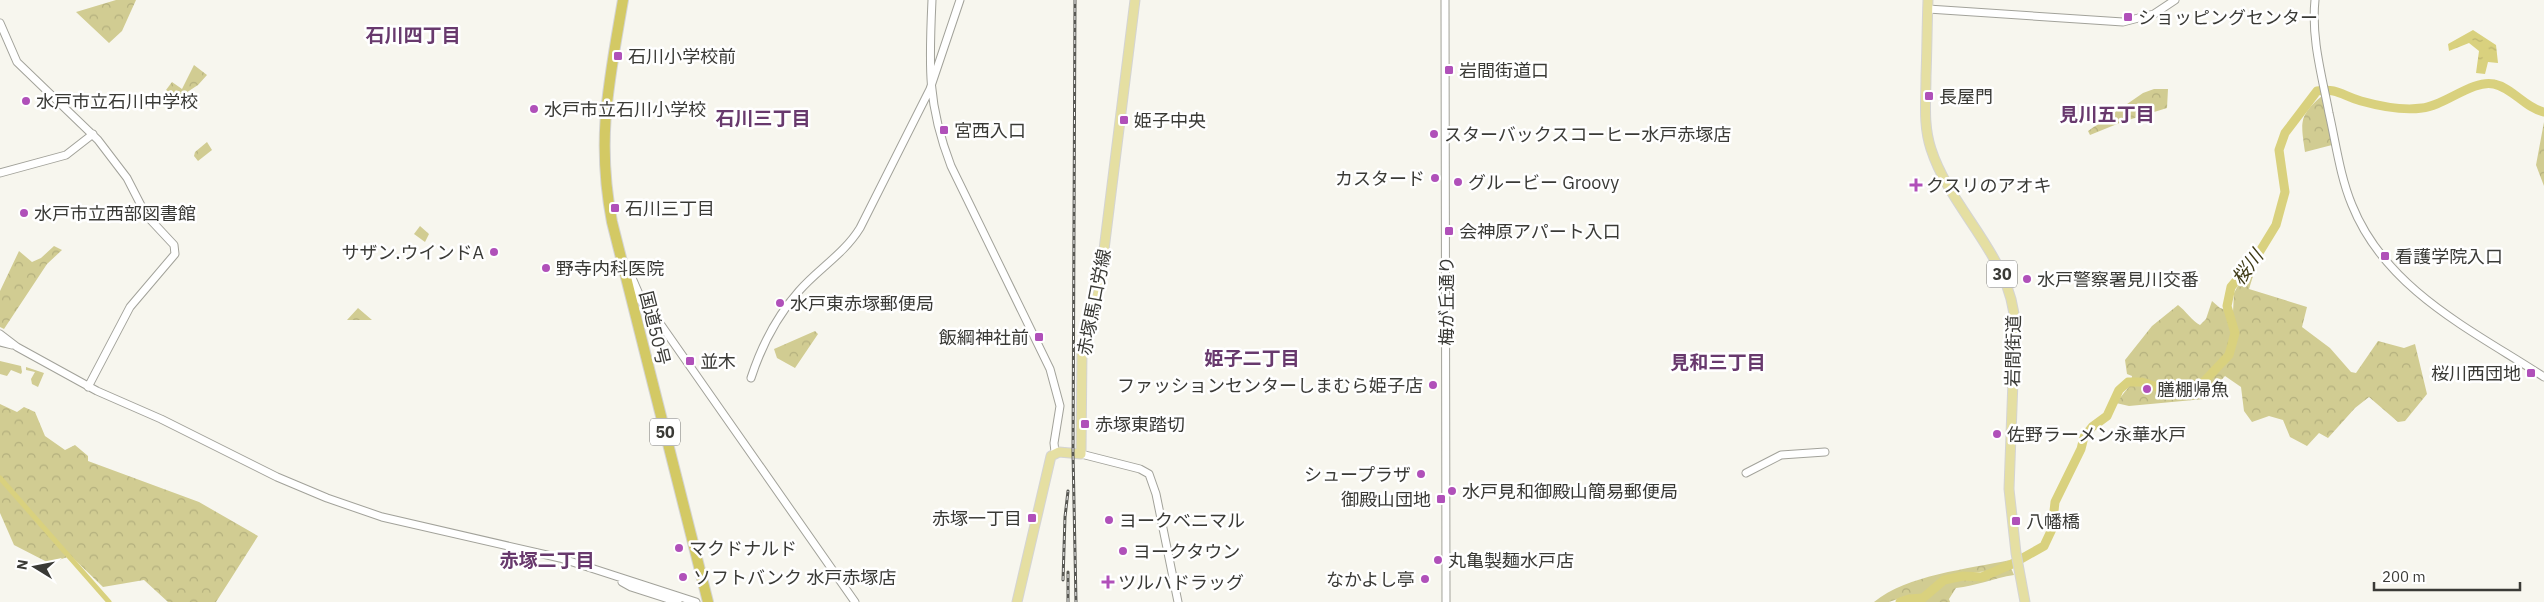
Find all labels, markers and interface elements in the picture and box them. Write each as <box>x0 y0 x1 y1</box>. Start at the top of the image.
place label: ショッピングセンター <box>2138 6 2318 29</box>
marker: ショッピングセンター <box>2122 11 2134 23</box>
district label: 石川四丁目 <box>365 23 461 47</box>
place label: 石川小学校前 <box>628 45 736 68</box>
marker: 石川小学校前 <box>612 50 624 62</box>
place label: 岩間街道口 <box>1459 59 1549 82</box>
marker: 岩間街道口 <box>1443 64 1455 76</box>
place label: 長屋門 <box>1939 85 1993 108</box>
place label: 水戸市立石川中学校 <box>36 90 198 113</box>
marker: 長屋門 <box>1923 90 1935 102</box>
marker: 水戸市立石川中学校 <box>20 95 32 107</box>
place label: 水戸市立石川小学校 <box>544 98 706 121</box>
district label: 見川五丁目 <box>2059 102 2155 126</box>
marker: 水戸市立石川小学校 <box>528 103 540 115</box>
district label: 石川三丁目 <box>715 106 811 130</box>
place label: 姫子中央 <box>1134 109 1206 132</box>
marker: 姫子中央 <box>1118 114 1130 126</box>
place label: 宮西入口 <box>954 119 1026 142</box>
place label: スターバックスコーヒー水戸赤塚店 <box>1444 123 1731 146</box>
marker: 宮西入口 <box>938 124 950 136</box>
marker: スターバックスコーヒー水戸赤塚店 <box>1428 128 1440 140</box>
place label: カスタード <box>1335 167 1425 190</box>
place label: グルービー Groovy <box>1468 171 1619 194</box>
marker: カスタード <box>1429 172 1441 184</box>
place label: クスリのアオキ <box>1926 174 2051 197</box>
marker: グルービー Groovy <box>1452 176 1464 188</box>
marker: クスリのアオキ <box>1910 179 1922 191</box>
place label: 石川三丁目 <box>625 197 715 220</box>
place label: 水戸市立西部図書館 <box>34 202 196 225</box>
marker: 石川三丁目 <box>609 202 621 214</box>
marker: 水戸市立西部図書館 <box>18 207 30 219</box>
place label: 会神原アパート入口 <box>1459 220 1621 243</box>
marker: 会神原アパート入口 <box>1443 225 1455 237</box>
place label: サザン.ウインドA <box>342 241 484 264</box>
water label: 桜川 <box>2226 243 2269 289</box>
place label: 看護学院入口 <box>2395 245 2503 268</box>
marker: サザン.ウインドA <box>488 246 500 258</box>
street label: 赤塚馬口労線 <box>1072 247 1116 357</box>
marker: 看護学院入口 <box>2379 250 2391 262</box>
street label: 梅が丘通り <box>1435 256 1458 346</box>
place label: 野寺内科医院 <box>556 257 664 280</box>
road number: 30 <box>1987 260 2017 288</box>
marker: 野寺内科医院 <box>540 262 552 274</box>
place label: 水戸警察署見川交番 <box>2037 268 2199 291</box>
marker: 水戸警察署見川交番 <box>2021 273 2033 285</box>
street label: 国道50号 <box>635 289 675 367</box>
place label: 水戸東赤塚郵便局 <box>790 292 934 315</box>
marker: 水戸東赤塚郵便局 <box>774 297 786 309</box>
street label: 岩間街道 <box>2001 315 2025 387</box>
place label: 飯綱神社前 <box>939 326 1029 349</box>
marker: 飯綱神社前 <box>1033 331 1045 343</box>
district label: 姫子二丁目 <box>1204 346 1300 370</box>
place label: 並木 <box>700 350 736 373</box>
district label: 見和三丁目 <box>1670 350 1766 374</box>
marker: 並木 <box>684 355 696 367</box>
place label: 桜川西団地 <box>2431 362 2521 385</box>
marker: 桜川西団地 <box>2525 367 2537 379</box>
place label: ファッションセンターしまむら姫子店 <box>1117 374 1423 397</box>
place label: 膳棚帰魚 <box>2157 378 2229 401</box>
marker: ファッションセンターしまむら姫子店 <box>1427 379 1439 391</box>
marker: 膳棚帰魚 <box>2141 383 2153 395</box>
place label: 赤塚東踏切 <box>1095 413 1185 436</box>
road number: 50 <box>650 418 680 446</box>
marker: 赤塚東踏切 <box>1079 418 1091 430</box>
place label: 佐野ラーメン永華水戸 <box>2007 423 2186 446</box>
marker: 佐野ラーメン永華水戸 <box>1991 428 2003 440</box>
place label: シュープラザ <box>1304 463 1411 486</box>
marker: シュープラザ <box>1415 468 1427 480</box>
place label: 水戸見和御殿山簡易郵便局 <box>1462 480 1678 503</box>
marker: 水戸見和御殿山簡易郵便局 <box>1446 485 1458 497</box>
place label: 御殿山団地 <box>1341 488 1431 511</box>
marker: 御殿山団地 <box>1435 493 1447 505</box>
place label: 赤塚一丁目 <box>932 507 1022 530</box>
place label: ヨークベニマル <box>1119 509 1245 532</box>
place label: 八幡橋 <box>2026 510 2080 533</box>
marker: 赤塚一丁目 <box>1026 512 1038 524</box>
marker: ヨークベニマル <box>1103 514 1115 526</box>
marker: 八幡橋 <box>2010 515 2022 527</box>
place label: マクドナルド <box>689 537 797 560</box>
place label: ヨークタウン <box>1133 540 1240 563</box>
north arrow <box>10 542 60 592</box>
marker: マクドナルド <box>673 542 685 554</box>
marker: ヨークタウン <box>1117 545 1129 557</box>
district label: 赤塚二丁目 <box>499 548 595 572</box>
place label: 丸亀製麺水戸店 <box>1448 549 1574 572</box>
marker: 丸亀製麺水戸店 <box>1432 554 1444 566</box>
text: N <box>12 558 32 571</box>
scale bar <box>2374 560 2520 592</box>
place label: ソフトバンク 水戸赤塚店 <box>693 566 896 589</box>
text: 200 m <box>2382 567 2426 586</box>
place label: なかよし亭 <box>1326 568 1415 591</box>
marker: ソフトバンク 水戸赤塚店 <box>677 571 689 583</box>
place label: ツルハドラッグ <box>1118 571 1244 594</box>
marker: なかよし亭 <box>1419 573 1431 585</box>
marker: ツルハドラッグ <box>1102 576 1114 588</box>

